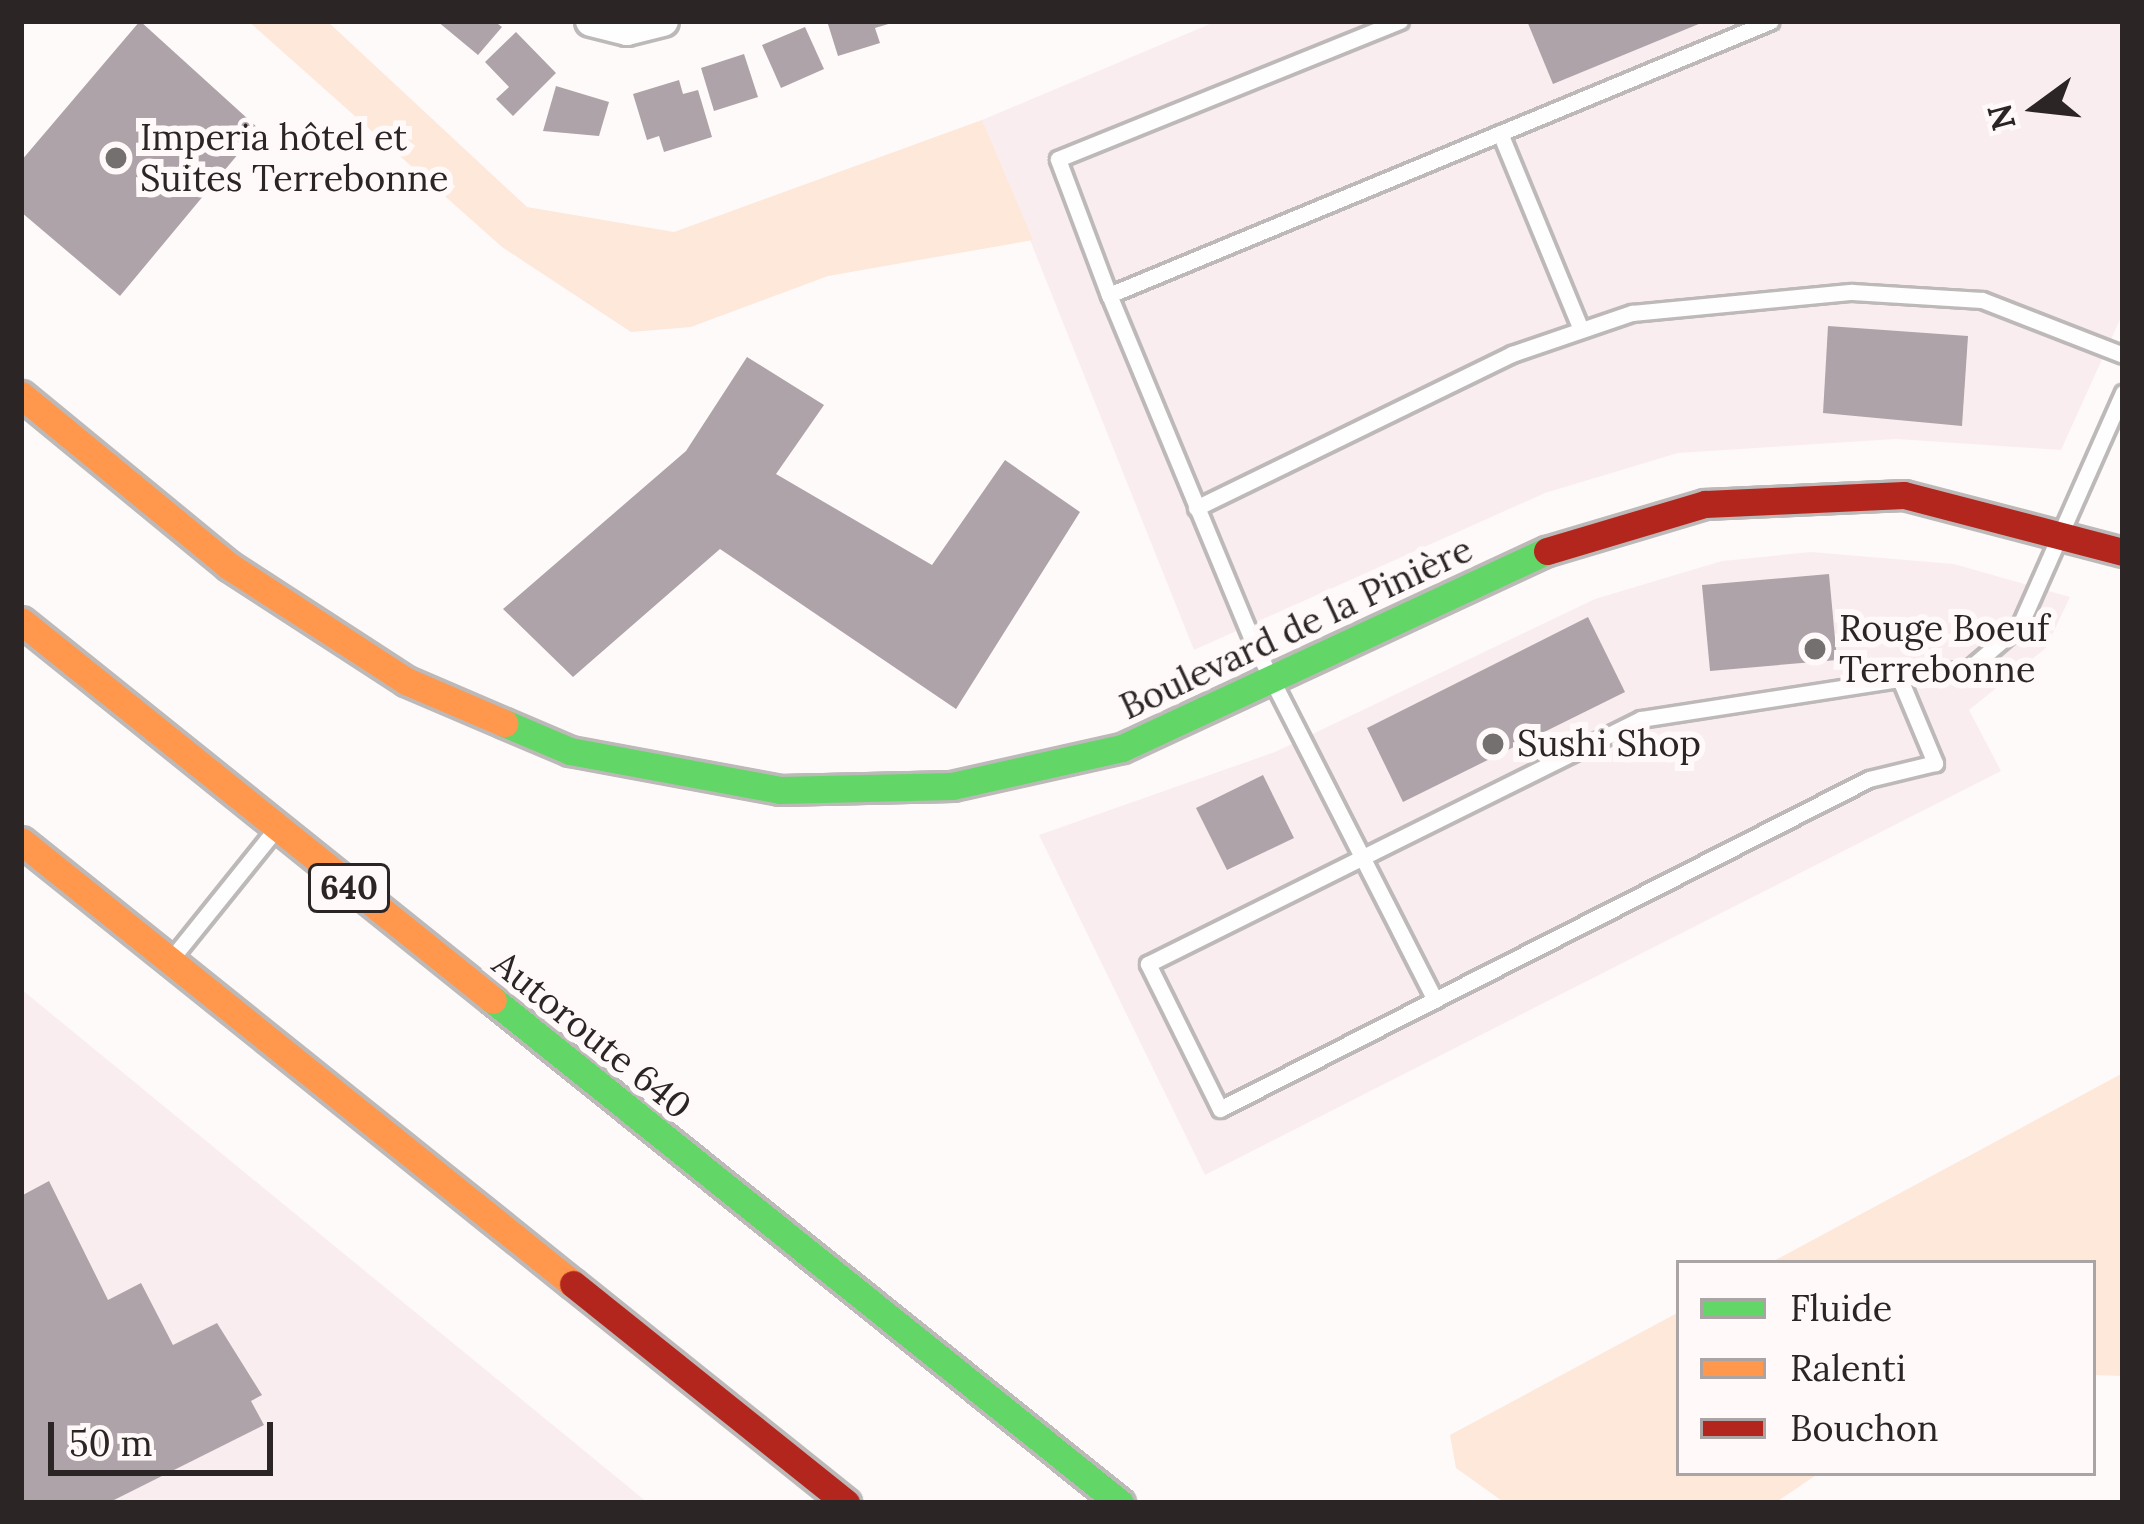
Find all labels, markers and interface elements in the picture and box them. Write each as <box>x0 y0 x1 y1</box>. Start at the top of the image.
north arrow <box>1976 48 2096 168</box>
text: N <box>1978 100 2025 135</box>
place label: Imperia hôtel et Suites Terrebonne <box>140 115 448 200</box>
marker: Imperia hôtel et Suites Terrebonne <box>103 145 129 171</box>
street label: Boulevard de la Pinière <box>1113 527 1479 729</box>
place label: Rouge Boeuf Terrebonne <box>1839 606 2049 691</box>
marker: Rouge Boeuf Terrebonne <box>1802 636 1828 662</box>
place label: Sushi Shop <box>1517 722 1701 766</box>
marker: Sushi Shop <box>1480 731 1506 757</box>
road number: 640 <box>307 861 391 915</box>
street label: Autoroute 640 <box>484 942 700 1128</box>
legend <box>1676 1260 2096 1476</box>
text: Fluide <box>1790 1285 1892 1331</box>
text: Ralenti <box>1790 1345 1906 1391</box>
scale bar <box>54 1398 279 1472</box>
text: Bouchon <box>1790 1405 1939 1451</box>
text: 50 m <box>69 1420 153 1466</box>

